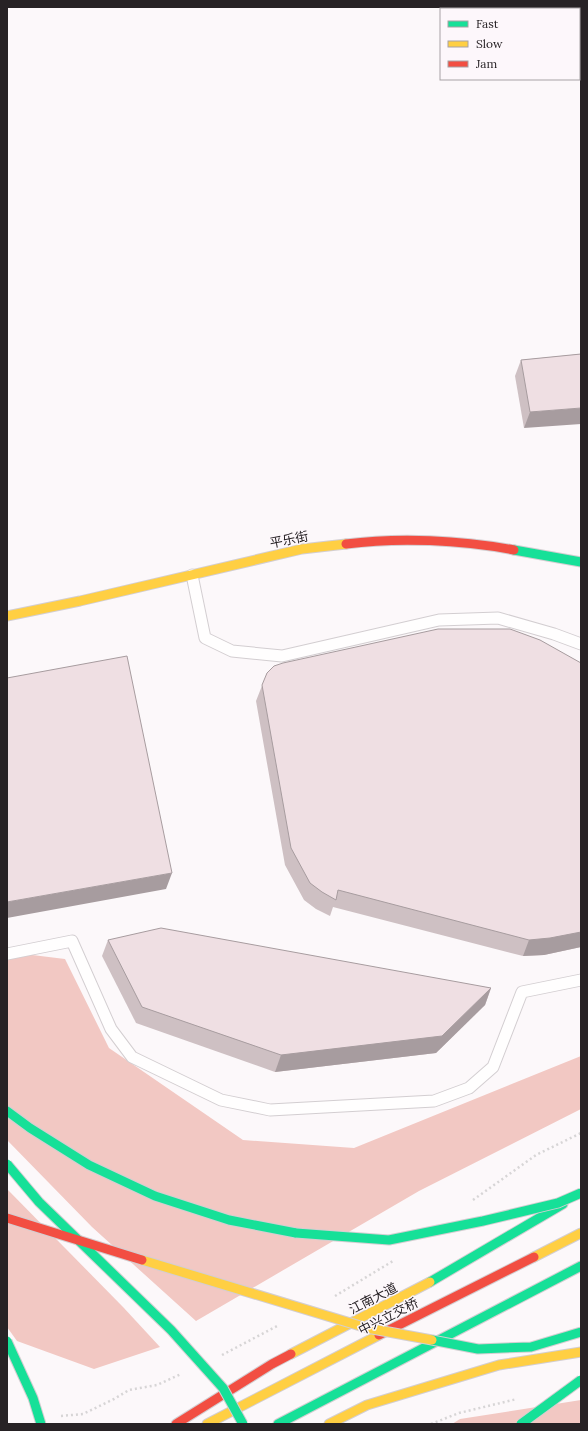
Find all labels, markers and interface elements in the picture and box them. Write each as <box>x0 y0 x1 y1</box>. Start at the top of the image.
legend <box>440 8 580 80</box>
text: Fast <box>476 16 499 31</box>
text: Slow <box>476 36 503 51</box>
text: Jam <box>475 56 497 71</box>
street label: 平乐街 <box>268 527 310 552</box>
street label: 江南大道 <box>346 1279 400 1318</box>
street label: 中兴立交桥 <box>355 1294 421 1339</box>

